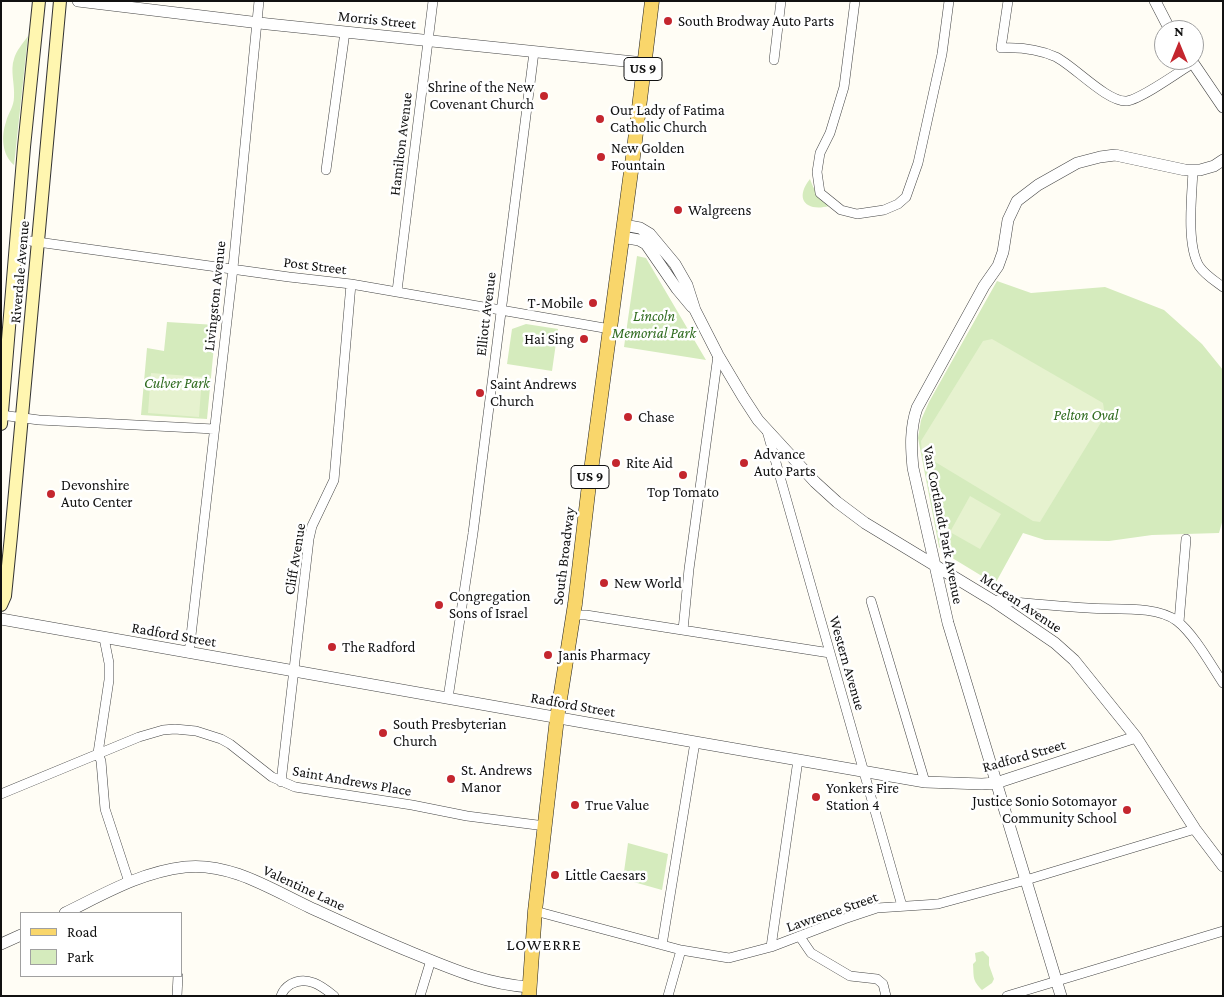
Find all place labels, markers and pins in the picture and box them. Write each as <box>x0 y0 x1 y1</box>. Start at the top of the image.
place label: South Brodway Auto Parts <box>678 12 834 30</box>
marker: South Brodway Auto Parts <box>662 15 674 27</box>
place label: Shrine of the New Covenant Church <box>428 78 534 113</box>
marker: Shrine of the New Covenant Church <box>538 90 550 102</box>
place label: Our Lady of Fatima Catholic Church <box>610 101 725 136</box>
marker: Our Lady of Fatima Catholic Church <box>594 113 606 125</box>
place label: New Golden Fountain <box>611 139 685 174</box>
marker: New Golden Fountain <box>595 151 607 163</box>
place label: Walgreens <box>688 201 751 219</box>
marker: Walgreens <box>672 204 684 216</box>
place label: T-Mobile <box>528 294 583 312</box>
marker: T-Mobile <box>587 297 599 309</box>
place label: Hai Sing <box>524 330 574 348</box>
marker: Hai Sing <box>578 333 590 345</box>
place label: Saint Andrews Church <box>490 375 577 410</box>
marker: Saint Andrews Church <box>474 387 486 399</box>
place label: Chase <box>638 408 674 426</box>
marker: Chase <box>622 411 634 423</box>
place label: Advance Auto Parts <box>754 445 816 480</box>
place label: Rite Aid <box>626 454 673 472</box>
marker: Rite Aid <box>610 457 622 469</box>
marker: Advance Auto Parts <box>738 457 750 469</box>
marker: Top Tomato <box>677 469 689 481</box>
place label: Devonshire Auto Center <box>61 476 133 511</box>
place label: Top Tomato <box>647 483 719 501</box>
marker: Devonshire Auto Center <box>45 488 57 500</box>
place label: New World <box>614 574 682 592</box>
marker: New World <box>598 577 610 589</box>
place label: Congregation Sons of Israel <box>449 587 531 622</box>
marker: Congregation Sons of Israel <box>433 599 445 611</box>
place label: The Radford <box>342 638 415 656</box>
marker: The Radford <box>326 641 338 653</box>
place label: Janis Pharmacy <box>558 646 650 664</box>
marker: Janis Pharmacy <box>542 649 554 661</box>
place label: South Presbyterian Church <box>393 715 507 750</box>
marker: South Presbyterian Church <box>377 727 389 739</box>
place label: St. Andrews Manor <box>461 761 532 796</box>
marker: St. Andrews Manor <box>445 773 457 785</box>
place label: Yonkers Fire Station 4 <box>826 779 899 814</box>
marker: Yonkers Fire Station 4 <box>810 791 822 803</box>
place label: Justice Sonio Sotomayor Community School <box>972 792 1117 827</box>
place label: True Value <box>585 796 649 814</box>
marker: True Value <box>569 799 581 811</box>
marker: Justice Sonio Sotomayor Community School <box>1121 804 1133 816</box>
place label: Little Caesars <box>565 866 646 884</box>
marker: Little Caesars <box>549 869 561 881</box>

